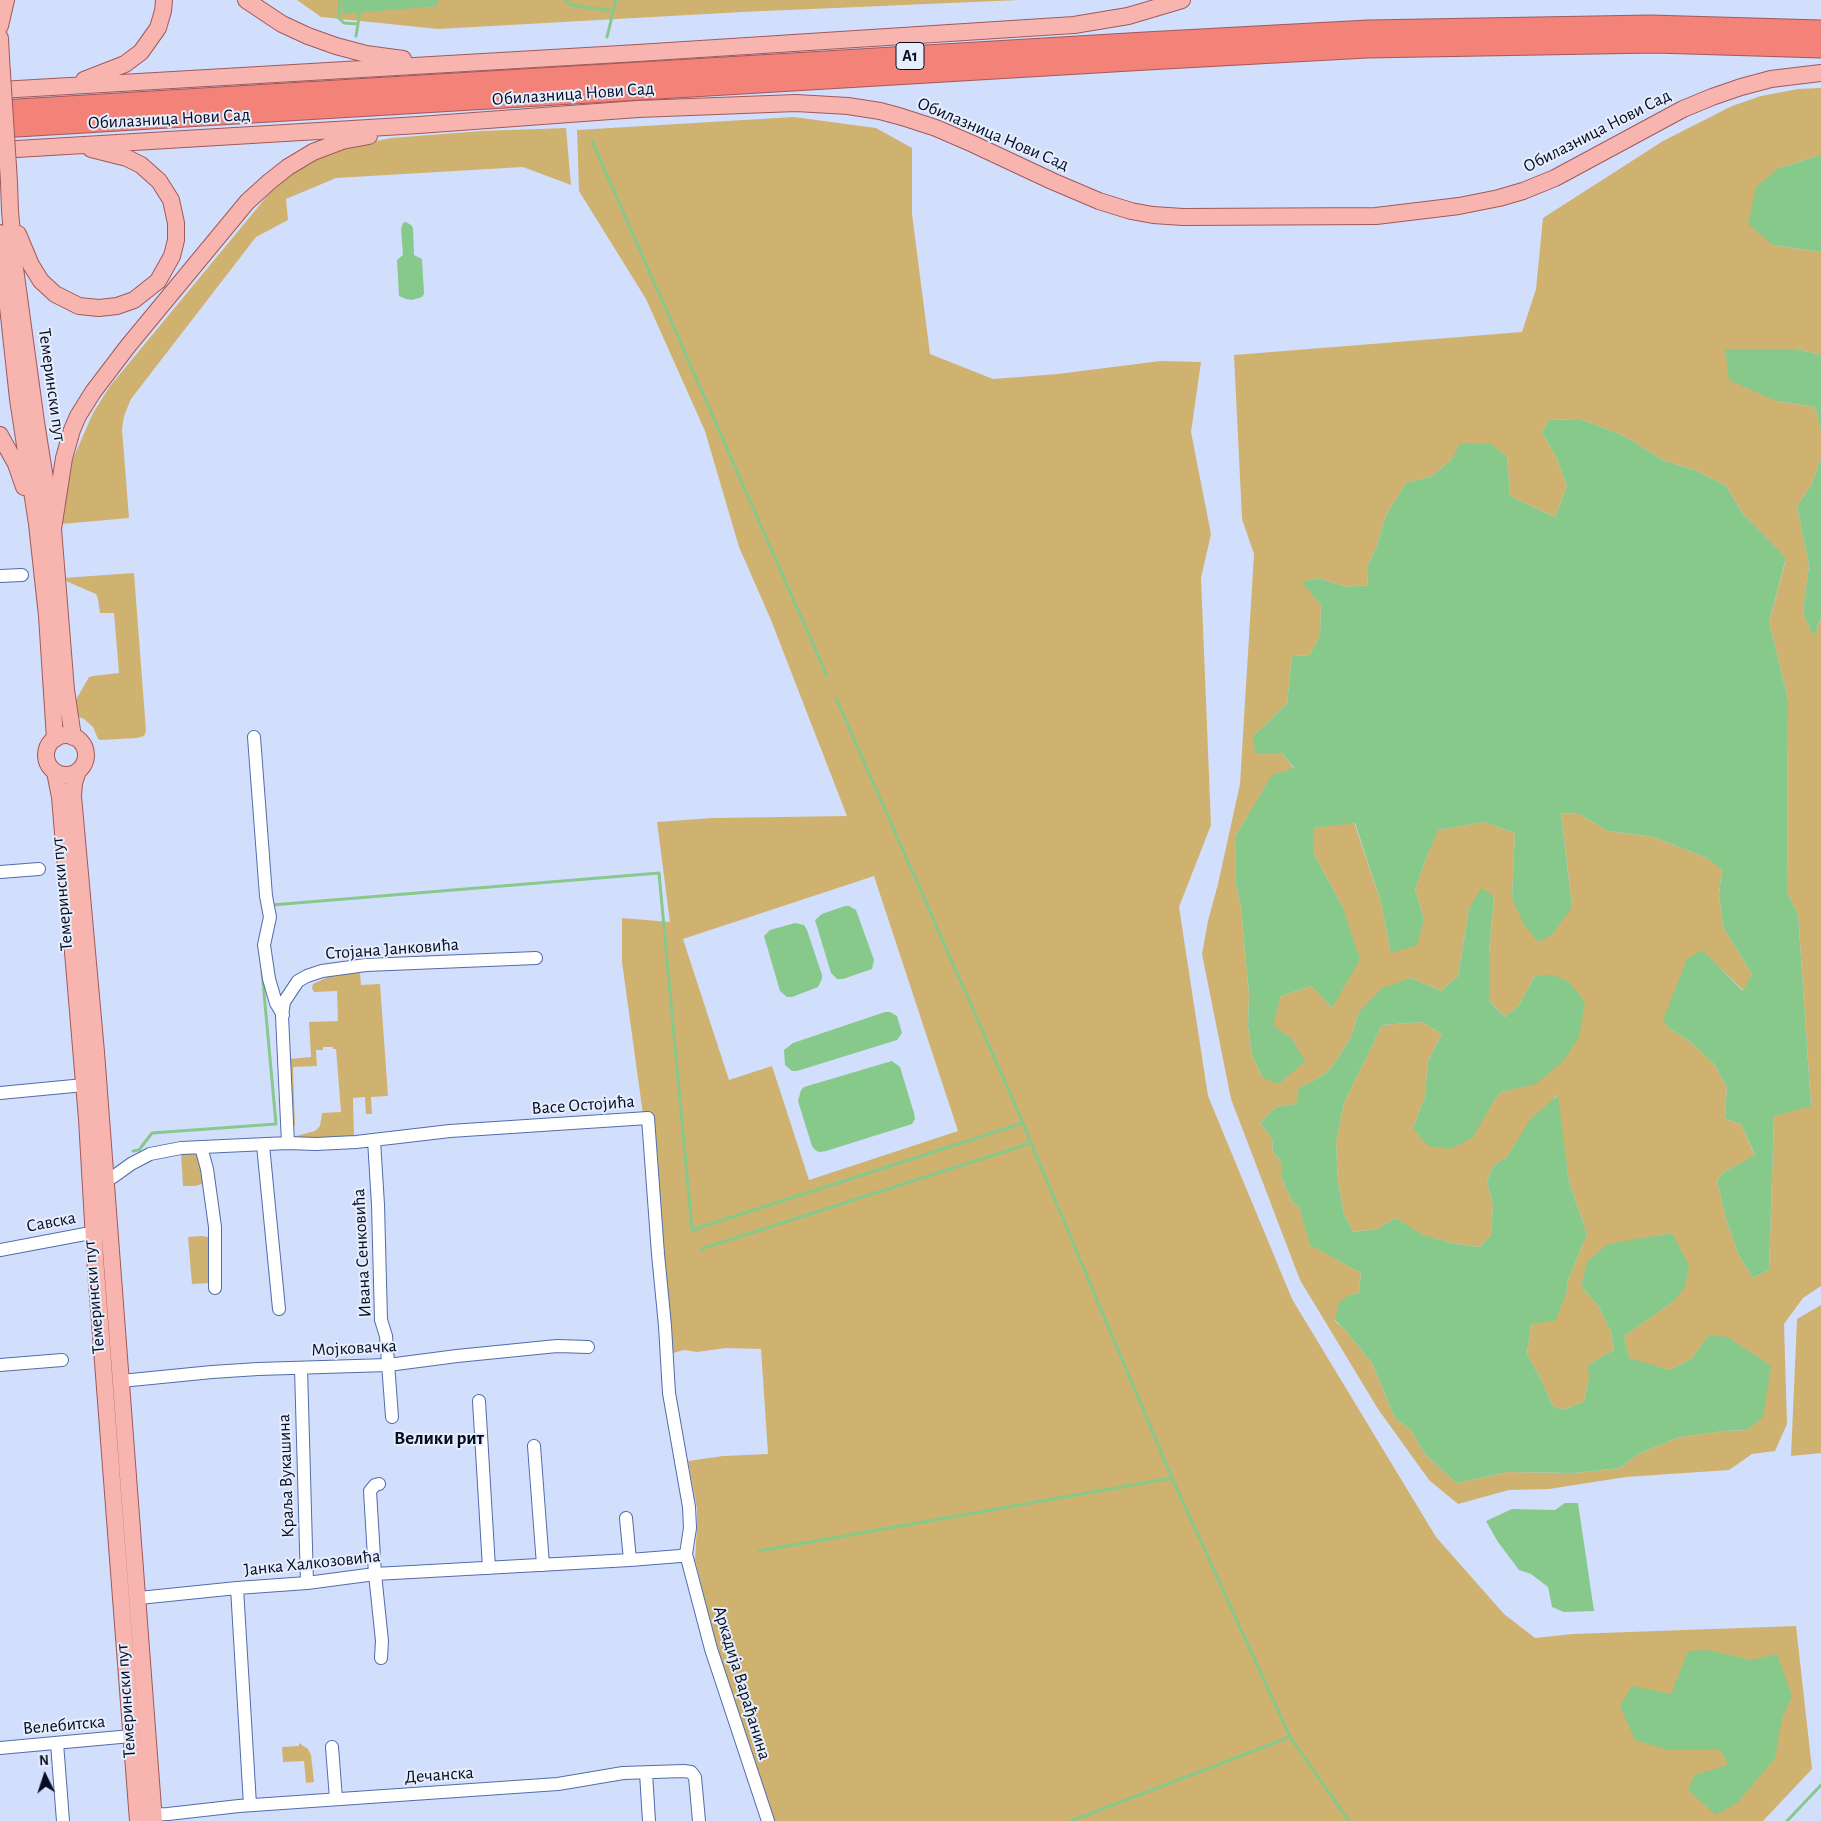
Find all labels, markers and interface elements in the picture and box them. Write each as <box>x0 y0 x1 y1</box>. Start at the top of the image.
road number: A1 <box>896 42 924 70</box>
street label: Обилазница Нови Сад <box>491 78 655 110</box>
street label: Обилазница Нови Сад <box>1520 84 1674 178</box>
street label: Обилазница Нови Сад <box>914 92 1072 176</box>
street label: Обилазница Нови Сад <box>87 104 251 134</box>
street label: Темерински пут <box>33 327 71 443</box>
street label: Темерински пут <box>46 836 78 952</box>
street label: Стојана Јанковића <box>324 934 460 964</box>
street label: Васе Остојића <box>531 1091 635 1119</box>
street label: Ивана Сенковића <box>348 1188 376 1318</box>
street label: Савска <box>25 1207 77 1237</box>
street label: Темерински пут <box>78 1239 110 1355</box>
street label: Мојковачка <box>311 1335 397 1361</box>
street label: Краља Вукашина <box>273 1414 299 1538</box>
district label: Велики рит <box>394 1427 484 1449</box>
street label: Јанка Халкозовића <box>243 1545 381 1581</box>
street label: Аркадија Варађанина <box>708 1603 776 1763</box>
street label: Темерински пут <box>111 1643 141 1759</box>
street label: Велебитска <box>22 1711 106 1739</box>
north arrow <box>20 1751 70 1801</box>
text: N <box>39 1754 49 1768</box>
street label: Дечанска <box>404 1762 474 1788</box>

